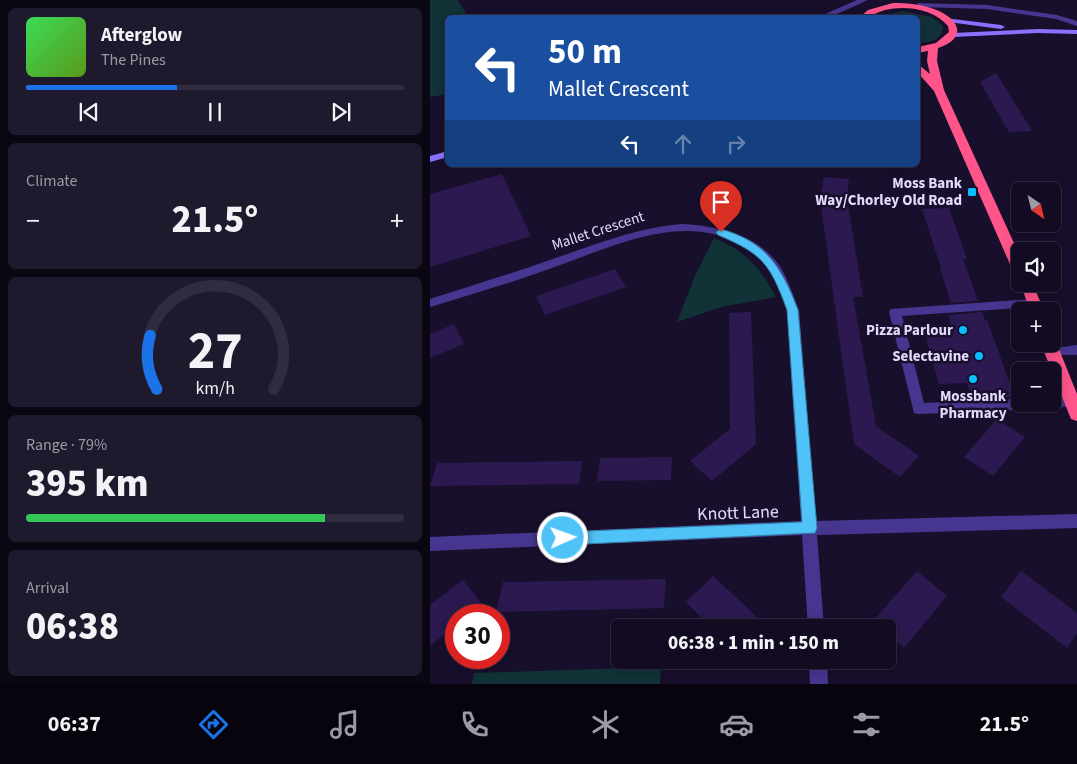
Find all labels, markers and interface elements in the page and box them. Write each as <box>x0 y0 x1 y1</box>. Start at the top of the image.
text: Afterglow <box>101 22 182 49</box>
text: 50 m <box>548 27 622 77</box>
icon: left <box>465 35 530 100</box>
text: The Pines <box>101 49 166 71</box>
text: Mallet Crescent <box>548 73 689 105</box>
icon: previous <box>75 98 103 126</box>
icon: pause <box>201 98 229 126</box>
icon: next <box>327 98 355 126</box>
icon: left <box>616 130 644 158</box>
icon: ahead <box>669 130 697 158</box>
icon: right <box>722 130 750 158</box>
text: Climate <box>26 170 77 192</box>
place label: Moss Bank Way/Chorley Old Road <box>815 173 963 211</box>
pin <box>700 181 742 232</box>
north arrow <box>1011 182 1061 232</box>
map controls <box>1011 182 1061 412</box>
marker: Moss Bank Way/Chorley Old Road <box>966 186 978 198</box>
icon: arrive <box>707 188 735 216</box>
text: 21.5° <box>172 193 258 247</box>
text: − <box>26 201 40 241</box>
text: + <box>390 201 404 241</box>
street label: Mallet Crescent <box>549 206 647 256</box>
button: sound <box>1011 242 1061 292</box>
button: + <box>1011 302 1061 352</box>
text: 27 <box>188 315 242 389</box>
place label: Pizza Parlour <box>866 320 953 341</box>
marker: Pizza Parlour <box>957 324 969 336</box>
place label: Selectavine <box>892 346 969 367</box>
marker: Selectavine <box>973 350 985 362</box>
button: − <box>1011 362 1061 412</box>
marker: Mossbank Pharmacy <box>967 373 979 385</box>
text: km/h <box>195 376 235 401</box>
place label: Mossbank Pharmacy <box>939 386 1007 424</box>
text: Range · 79% <box>26 434 107 456</box>
text: 395 km <box>26 457 148 511</box>
street label: Knott Lane <box>697 499 779 527</box>
position arrow <box>536 511 588 563</box>
text: Arrival <box>26 577 69 599</box>
text: 06:38 <box>26 600 119 654</box>
speed limit sign: 30 <box>445 604 510 669</box>
text: 06:38 · 1 min · 150 m <box>668 630 839 657</box>
icon: directions <box>196 707 231 742</box>
icon: music <box>327 707 362 742</box>
icon: phone <box>457 707 492 742</box>
icon: climate <box>588 707 623 742</box>
icon: car <box>719 707 754 742</box>
icon: filters <box>849 707 884 742</box>
text: 06:37 <box>48 708 101 740</box>
text: 21.5° <box>980 708 1029 740</box>

